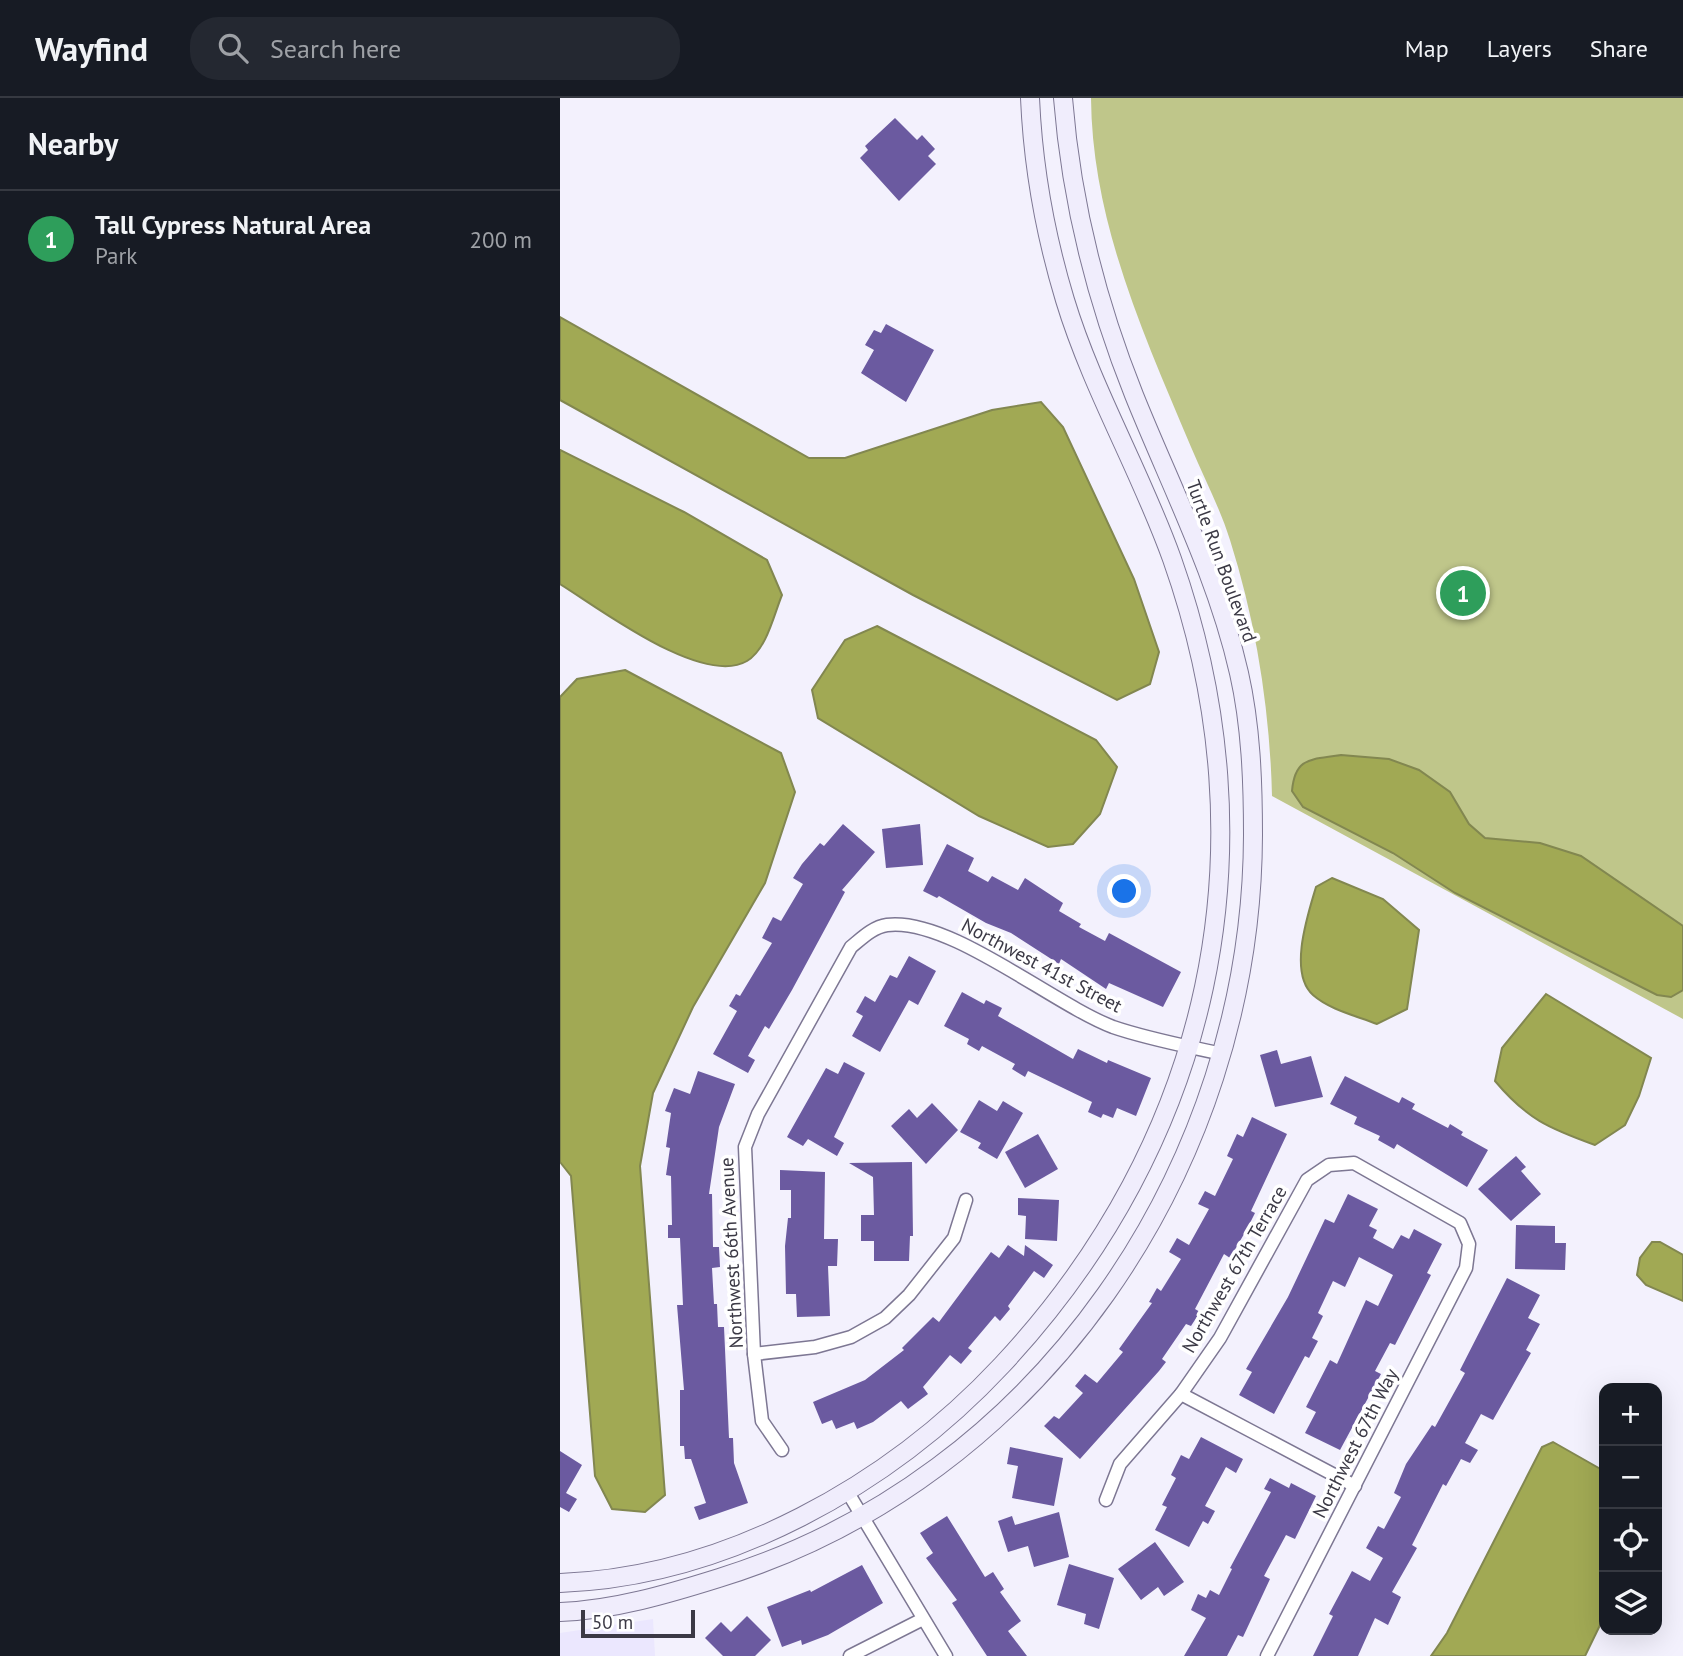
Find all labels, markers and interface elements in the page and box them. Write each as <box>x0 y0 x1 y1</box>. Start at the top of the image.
search box <box>190 17 680 80</box>
text: Wayfind <box>35 27 148 70</box>
icon: search <box>214 29 252 67</box>
text: Search here <box>270 32 401 65</box>
text: Map <box>1405 33 1449 64</box>
text: Layers <box>1487 33 1552 64</box>
text: Share <box>1590 33 1648 64</box>
text: Nearby <box>28 124 118 163</box>
text: Tall Cypress Natural Area <box>95 208 371 241</box>
text: 1 <box>44 225 58 254</box>
text: 200 m <box>470 225 532 254</box>
text: Park <box>95 241 137 270</box>
street label: Turtle Run Boulevard <box>1181 477 1263 645</box>
pin: 1 <box>1440 567 1486 619</box>
your location <box>1107 874 1141 908</box>
street label: Northwest 41st Street <box>958 913 1127 1018</box>
street label: Northwest 66th Avenue <box>714 1157 748 1349</box>
street label: Northwest 67th Terrace <box>1176 1181 1292 1357</box>
street label: Northwest 67th Way <box>1307 1364 1403 1522</box>
map controls <box>1599 1383 1662 1635</box>
button: + <box>1599 1383 1662 1446</box>
button: − <box>1599 1446 1662 1509</box>
button: locate <box>1599 1509 1662 1572</box>
button: layers <box>1599 1572 1662 1635</box>
scale bar <box>581 1607 695 1639</box>
text: 50 m <box>592 1610 633 1634</box>

